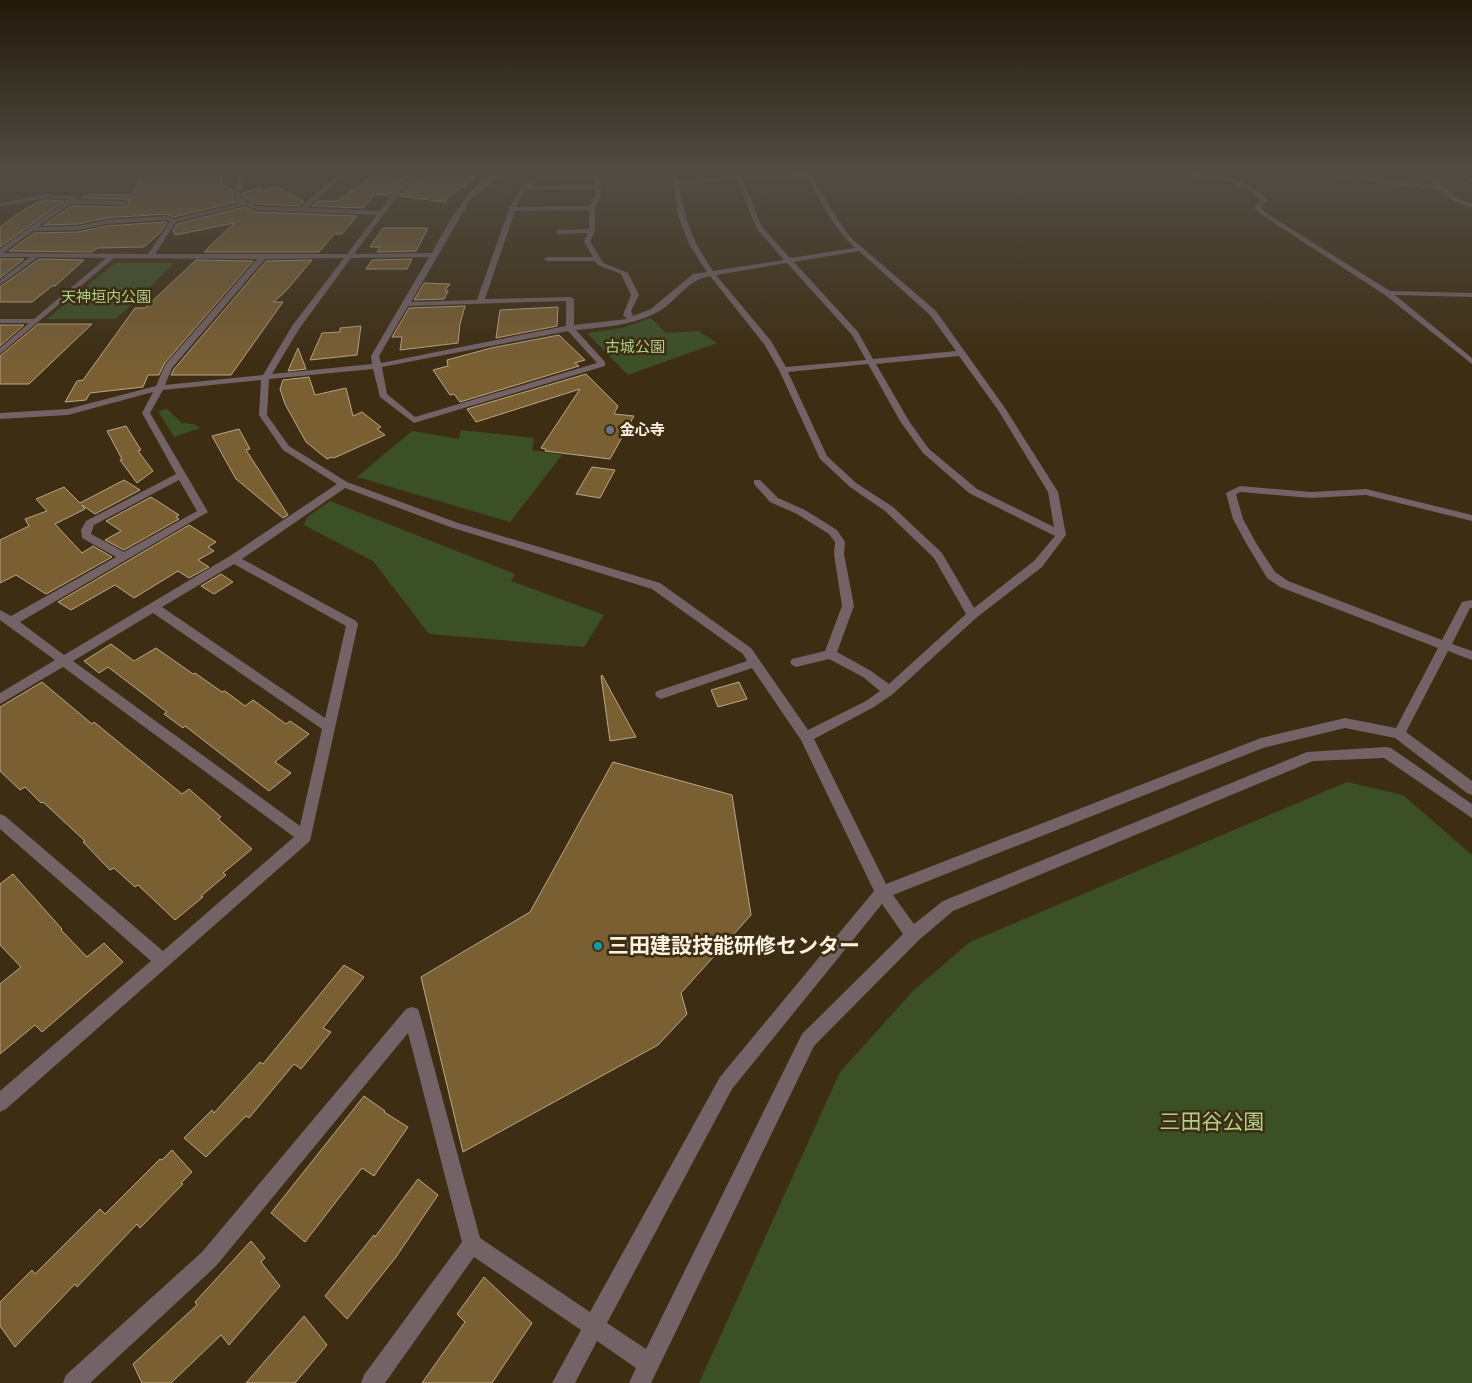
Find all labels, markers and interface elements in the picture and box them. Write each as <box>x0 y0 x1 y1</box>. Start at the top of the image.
park label: 天神垣内公園 <box>61 288 151 306</box>
park label: 古城公園 <box>605 338 665 356</box>
place label: 金心寺 <box>620 421 665 439</box>
marker: 金心寺 <box>604 424 616 436</box>
place label: 三田建設技能研修センター <box>608 933 860 959</box>
marker: 三田建設技能研修センター <box>592 940 604 952</box>
park label: 三田谷公園 <box>1160 1109 1265 1135</box>

